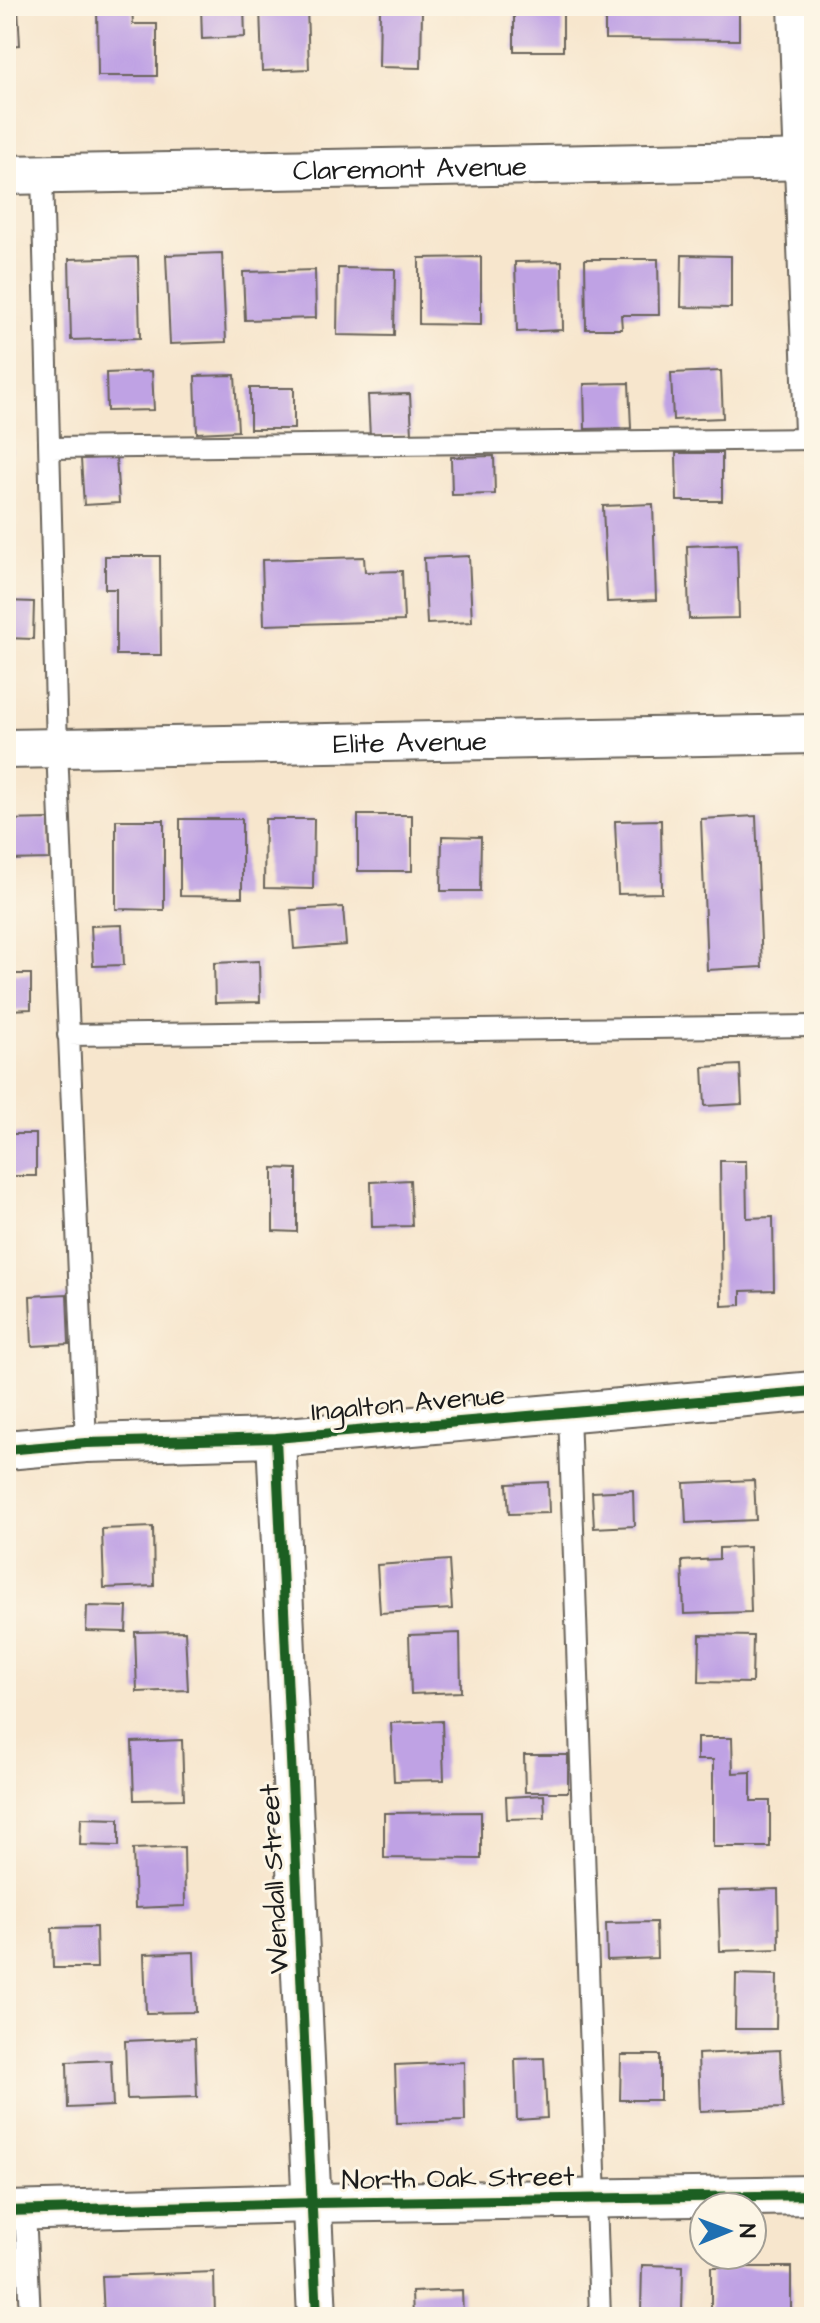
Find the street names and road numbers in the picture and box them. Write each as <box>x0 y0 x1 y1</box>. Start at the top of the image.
street label: Claremont Avenue <box>293 147 527 191</box>
street label: Elite Avenue <box>333 722 487 764</box>
street label: Ingalton Avenue <box>310 1376 507 1432</box>
street label: Wendall Street <box>250 1782 299 1975</box>
street label: North Oak Street <box>341 2157 575 2200</box>

